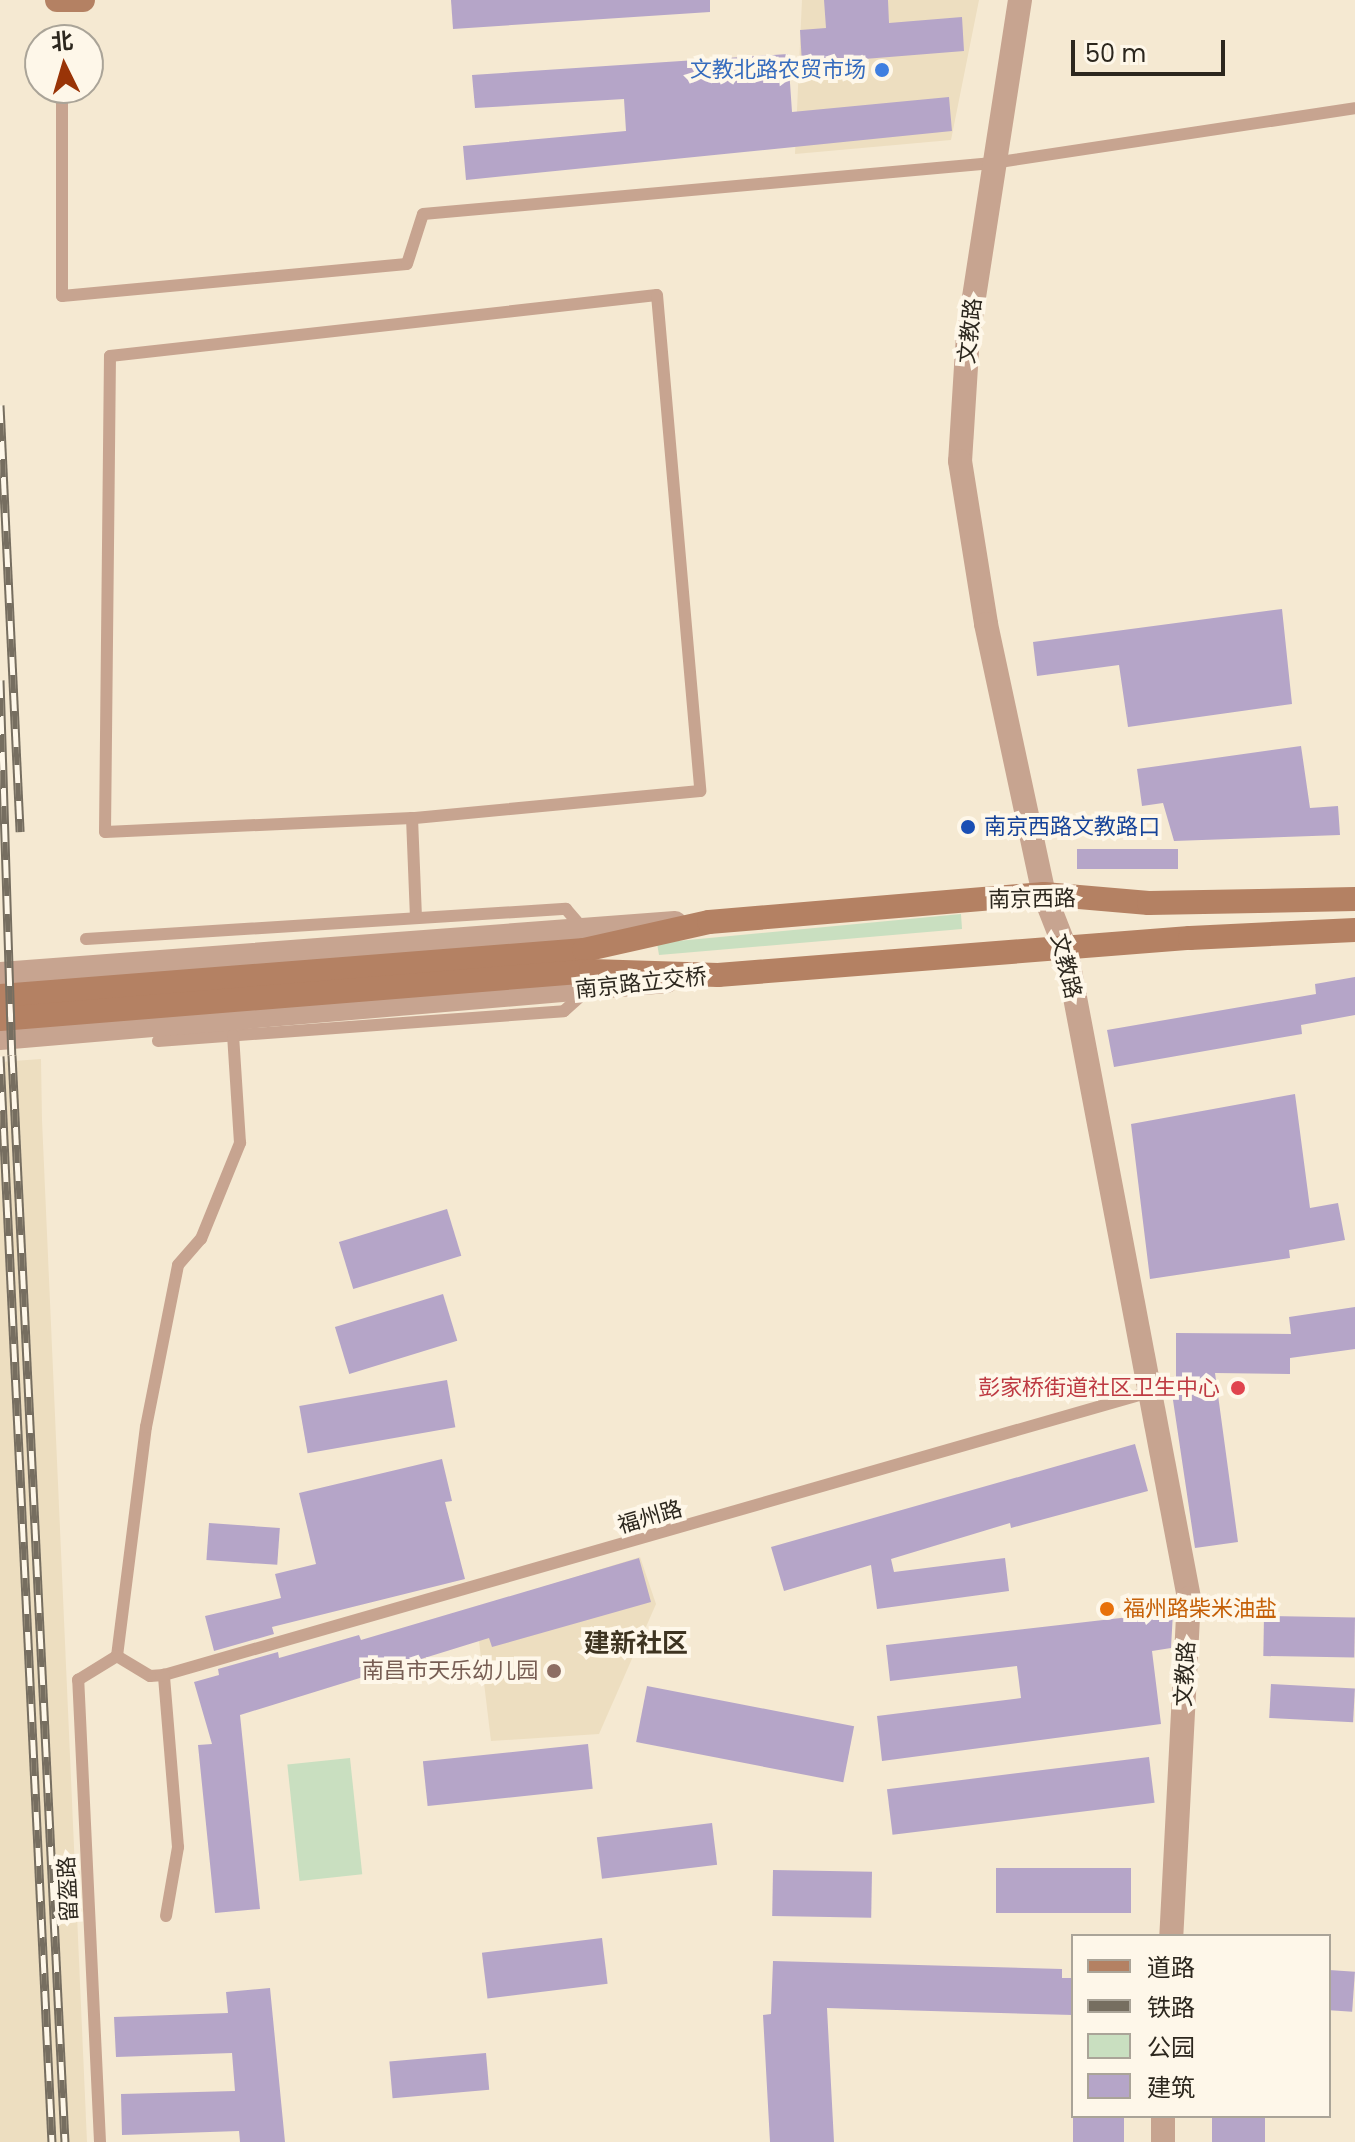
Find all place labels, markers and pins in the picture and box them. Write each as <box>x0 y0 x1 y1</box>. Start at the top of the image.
place label: 文教北路农贸市场 <box>690 57 866 83</box>
marker: 文教北路农贸市场 <box>873 61 891 79</box>
place label: 南京西路文教路口 <box>984 814 1160 840</box>
marker: 南京西路文教路口 <box>959 818 977 836</box>
place label: 彭家桥街道社区卫生中心 <box>978 1375 1220 1401</box>
marker: 彭家桥街道社区卫生中心 <box>1227 1377 1249 1399</box>
place label: 福州路柴米油盐 <box>1123 1596 1277 1622</box>
marker: 福州路柴米油盐 <box>1098 1600 1116 1618</box>
place label: 南昌市天乐幼儿园 <box>362 1658 538 1684</box>
marker: 南昌市天乐幼儿园 <box>545 1662 563 1680</box>

